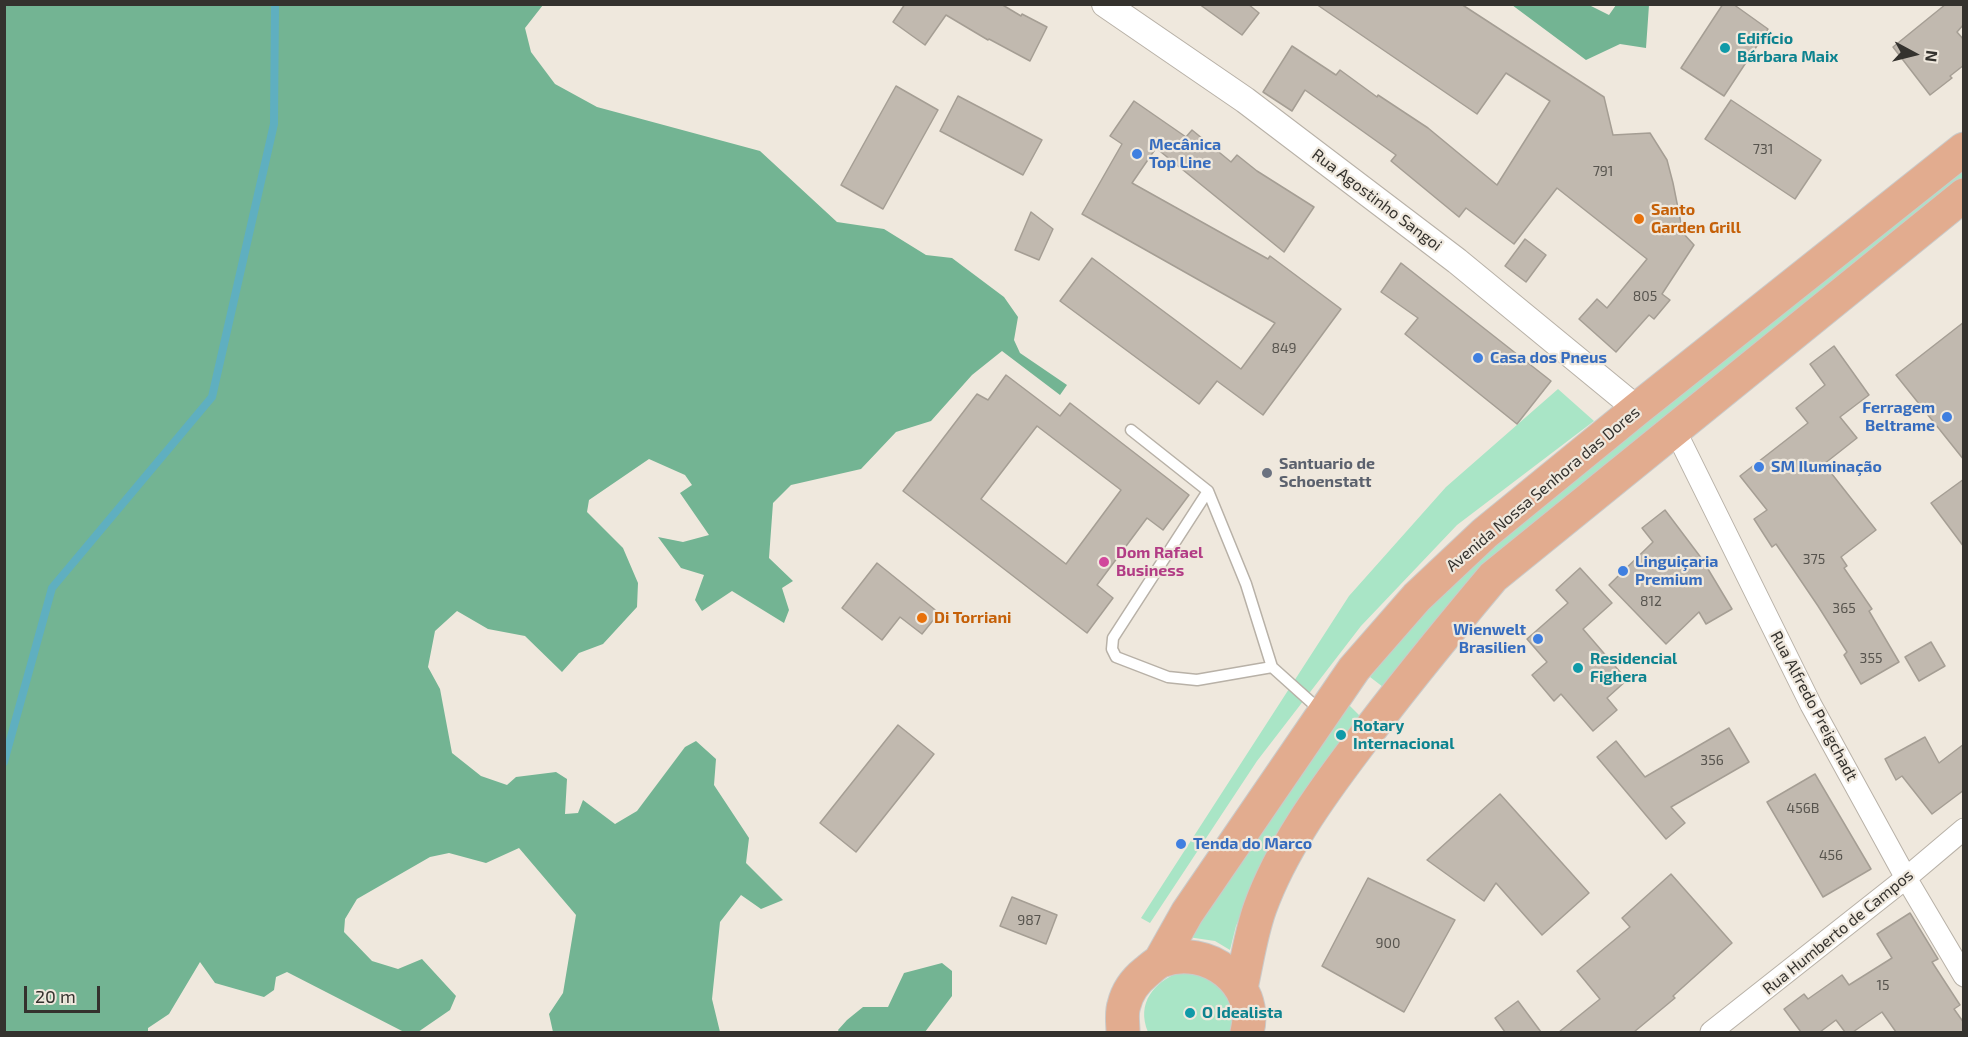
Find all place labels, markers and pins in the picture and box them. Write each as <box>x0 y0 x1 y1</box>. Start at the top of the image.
place label: Edifício Bárbara Maix <box>1737 29 1838 67</box>
marker: Edifício Bárbara Maix <box>1718 41 1732 55</box>
place label: Mecânica Top Line <box>1149 135 1221 173</box>
marker: Mecânica Top Line <box>1130 147 1144 161</box>
place label: Santo Garden Grill <box>1651 200 1741 238</box>
marker: Santo Garden Grill <box>1632 212 1646 226</box>
place label: Casa dos Pneus <box>1490 348 1607 368</box>
marker: Casa dos Pneus <box>1471 351 1485 365</box>
place label: Ferragem Beltrame <box>1862 398 1935 436</box>
marker: Ferragem Beltrame <box>1940 410 1954 424</box>
place label: Santuario de Schoenstatt <box>1279 454 1375 492</box>
place label: SM Iluminação <box>1771 457 1882 477</box>
marker: SM Iluminação <box>1752 460 1766 474</box>
marker: Santuario de Schoenstatt <box>1260 466 1274 480</box>
place label: Dom Rafael Business <box>1116 543 1203 581</box>
place label: Linguiçaria Premium <box>1635 552 1718 590</box>
marker: Dom Rafael Business <box>1097 555 1111 569</box>
marker: Linguiçaria Premium <box>1616 564 1630 578</box>
place label: Di Torriani <box>934 608 1012 628</box>
marker: Di Torriani <box>915 611 929 625</box>
place label: Wienwelt Brasilien <box>1453 620 1526 658</box>
marker: Wienwelt Brasilien <box>1531 632 1545 646</box>
place label: Residencial Fighera <box>1590 649 1677 687</box>
marker: Residencial Fighera <box>1571 661 1585 675</box>
place label: Rotary Internacional <box>1353 716 1454 754</box>
marker: Rotary Internacional <box>1334 728 1348 742</box>
place label: Tenda do Marco <box>1193 834 1312 854</box>
marker: Tenda do Marco <box>1174 837 1188 851</box>
place label: O Idealista <box>1202 1003 1283 1023</box>
marker: O Idealista <box>1183 1006 1197 1020</box>

